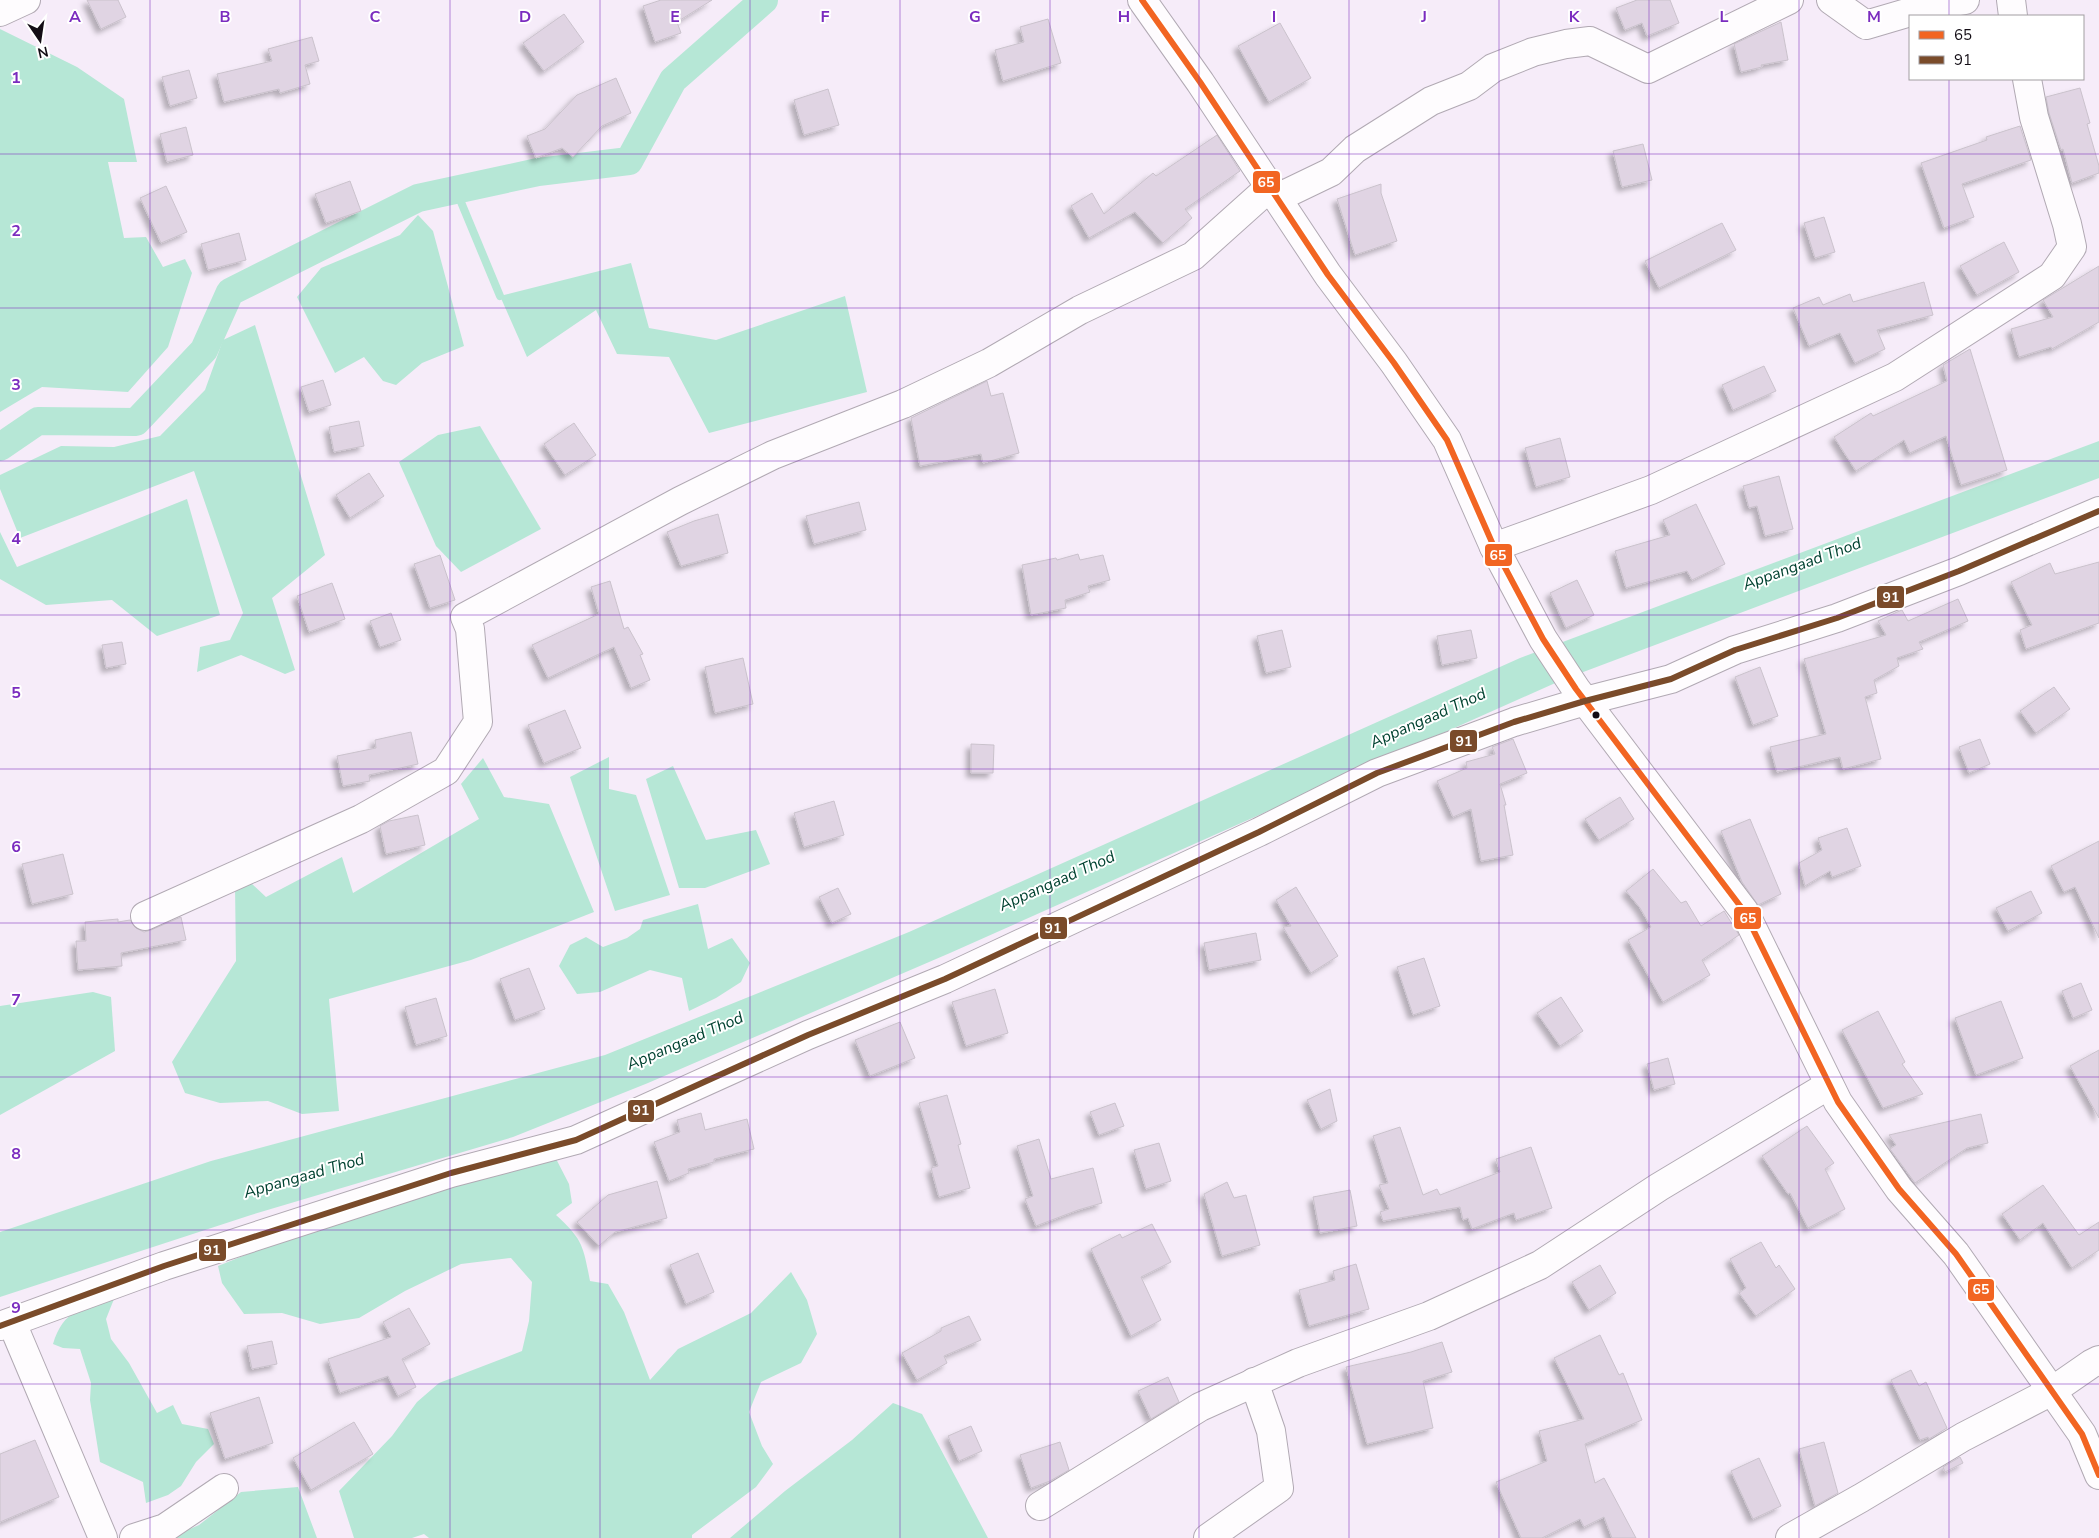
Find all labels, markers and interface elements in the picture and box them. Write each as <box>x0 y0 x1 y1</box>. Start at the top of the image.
text: A <box>69 6 81 28</box>
text: B <box>219 6 231 28</box>
text: C <box>370 6 381 28</box>
text: D <box>519 6 531 28</box>
text: E <box>670 6 680 28</box>
text: F <box>821 6 830 28</box>
text: G <box>969 6 981 28</box>
text: H <box>1118 6 1130 28</box>
text: I <box>1272 6 1276 28</box>
text: J <box>1420 6 1427 28</box>
text: K <box>1569 6 1581 28</box>
text: L <box>1720 6 1729 28</box>
text: M <box>1867 6 1881 28</box>
north arrow <box>15 15 65 65</box>
legend <box>1909 15 2084 80</box>
text: 65 <box>1954 25 1972 45</box>
text: N <box>36 42 50 63</box>
text: 91 <box>1954 50 1972 70</box>
text: 1 <box>11 67 21 89</box>
line badge: 65 <box>1252 170 1281 194</box>
text: 65 <box>1258 173 1274 192</box>
text: 2 <box>11 220 21 242</box>
text: 3 <box>11 374 21 396</box>
text: 4 <box>11 528 21 550</box>
water label: Appangaad Thod <box>1739 532 1865 596</box>
line badge: 65 <box>1484 543 1513 567</box>
text: 65 <box>1490 546 1506 565</box>
line badge: 91 <box>1876 585 1905 609</box>
text: 91 <box>1883 588 1899 607</box>
text: 5 <box>11 682 21 704</box>
water label: Appangaad Thod <box>1366 682 1490 754</box>
unlabelled marker <box>1591 710 1601 720</box>
line badge: 91 <box>1449 729 1478 753</box>
text: 91 <box>1456 732 1472 751</box>
text: 6 <box>11 836 21 858</box>
water label: Appangaad Thod <box>995 845 1119 917</box>
line badge: 65 <box>1733 906 1762 930</box>
text: 65 <box>1740 909 1756 928</box>
line badge: 91 <box>1039 916 1068 940</box>
text: 91 <box>1045 919 1061 938</box>
text: 7 <box>11 989 21 1011</box>
water label: Appangaad Thod <box>622 1006 747 1076</box>
line badge: 91 <box>627 1099 655 1123</box>
text: 91 <box>633 1101 649 1120</box>
text: 8 <box>11 1143 21 1165</box>
water label: Appangaad Thod <box>240 1148 368 1204</box>
line badge: 91 <box>198 1238 227 1262</box>
text: 91 <box>204 1241 220 1260</box>
line badge: 65 <box>1967 1278 1995 1302</box>
text: 65 <box>1973 1280 1989 1299</box>
text: 9 <box>11 1297 21 1319</box>

